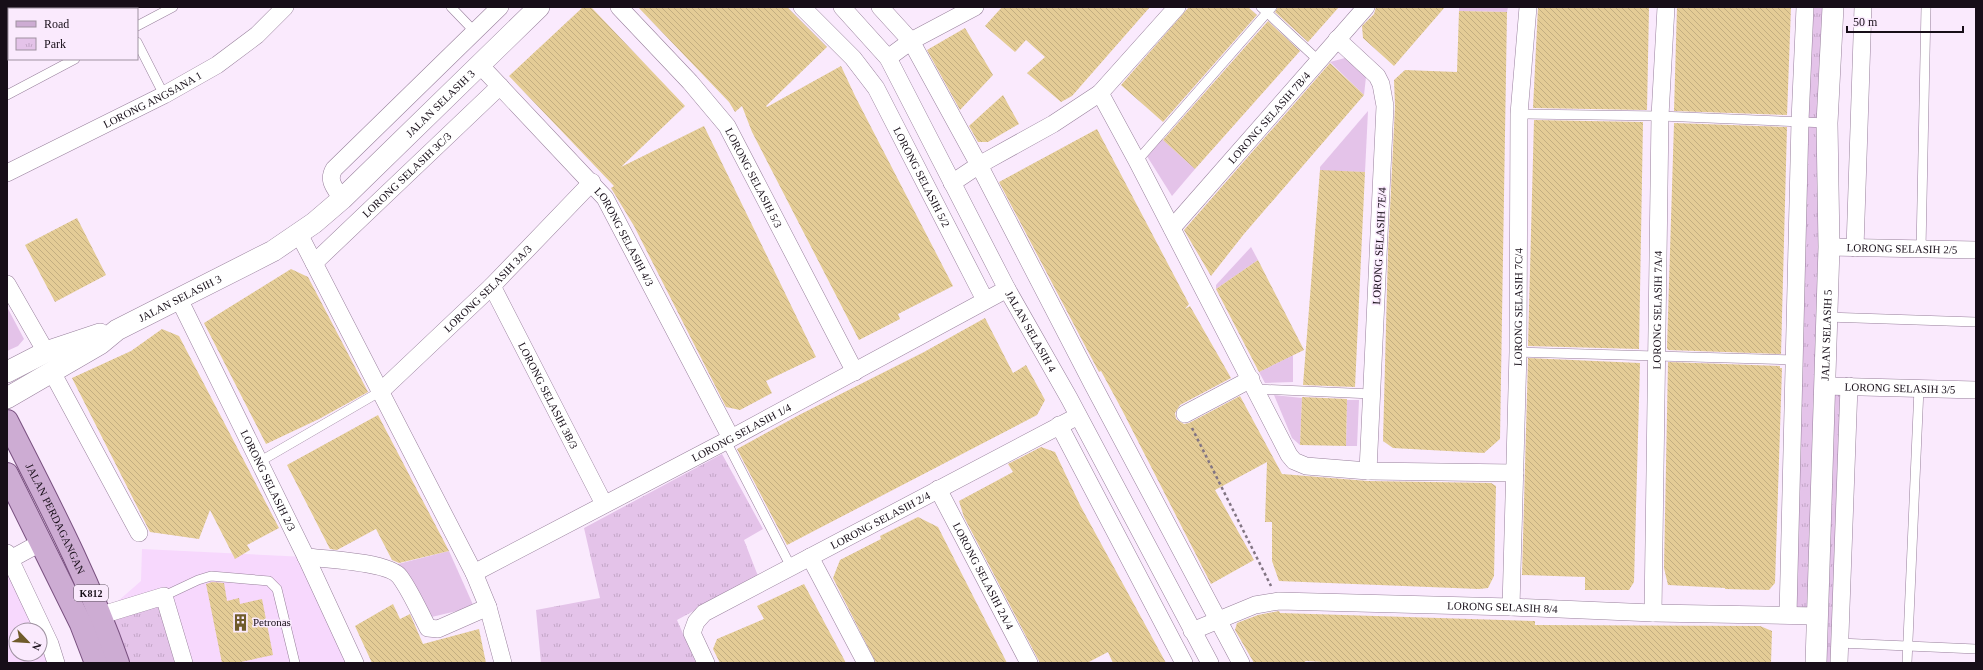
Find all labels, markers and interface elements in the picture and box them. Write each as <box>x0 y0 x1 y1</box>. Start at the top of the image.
legend <box>8 8 138 60</box>
scale bar <box>1847 8 1963 34</box>
text: 50 m <box>1853 15 1878 29</box>
text: Road <box>44 17 69 31</box>
text: Park <box>44 37 66 51</box>
street label: JALAN SELASIH 3 <box>403 67 477 139</box>
street label: LORONG ANGSANA 1 <box>101 69 204 130</box>
street label: LORONG SELASIH 7B/4 <box>1226 69 1313 166</box>
street label: LORONG SELASIH 5/2 <box>891 125 952 229</box>
street label: LORONG SELASIH 5/3 <box>723 126 785 230</box>
street label: LORONG SELASIH 3C/3 <box>360 129 454 220</box>
street label: LORONG SELASIH 4/3 <box>592 185 656 288</box>
street label: LORONG SELASIH 7E/4 <box>1370 187 1388 305</box>
street label: LORONG SELASIH 2/5 <box>1846 241 1958 256</box>
street label: LORONG SELASIH 3A/3 <box>441 242 534 334</box>
street label: LORONG SELASIH 7C/4 <box>1512 248 1524 366</box>
street label: LORONG SELASIH 7A/4 <box>1650 250 1664 369</box>
street label: JALAN SELASIH 3 <box>136 272 224 324</box>
street label: JALAN SELASIH 4 <box>1003 289 1059 374</box>
street label: JALAN SELASIH 5 <box>1819 289 1834 381</box>
street label: LORONG SELASIH 3B/3 <box>516 340 581 451</box>
street label: LORONG SELASIH 3/5 <box>1844 381 1956 395</box>
street label: LORONG SELASIH 1/4 <box>690 401 793 464</box>
street label: LORONG SELASIH 2/3 <box>238 428 298 533</box>
street label: JALAN PERDAGANGAN <box>24 461 87 576</box>
street label: LORONG SELASIH 2/4 <box>828 489 932 551</box>
street label: LORONG SELASIH 2A/4 <box>951 520 1016 632</box>
road number: K812 <box>74 585 108 601</box>
street label: LORONG SELASIH 8/4 <box>1447 599 1559 615</box>
building icon: Petronas <box>230 612 250 632</box>
place label: Petronas <box>253 616 291 628</box>
north arrow <box>8 622 48 662</box>
text: N <box>30 640 44 652</box>

